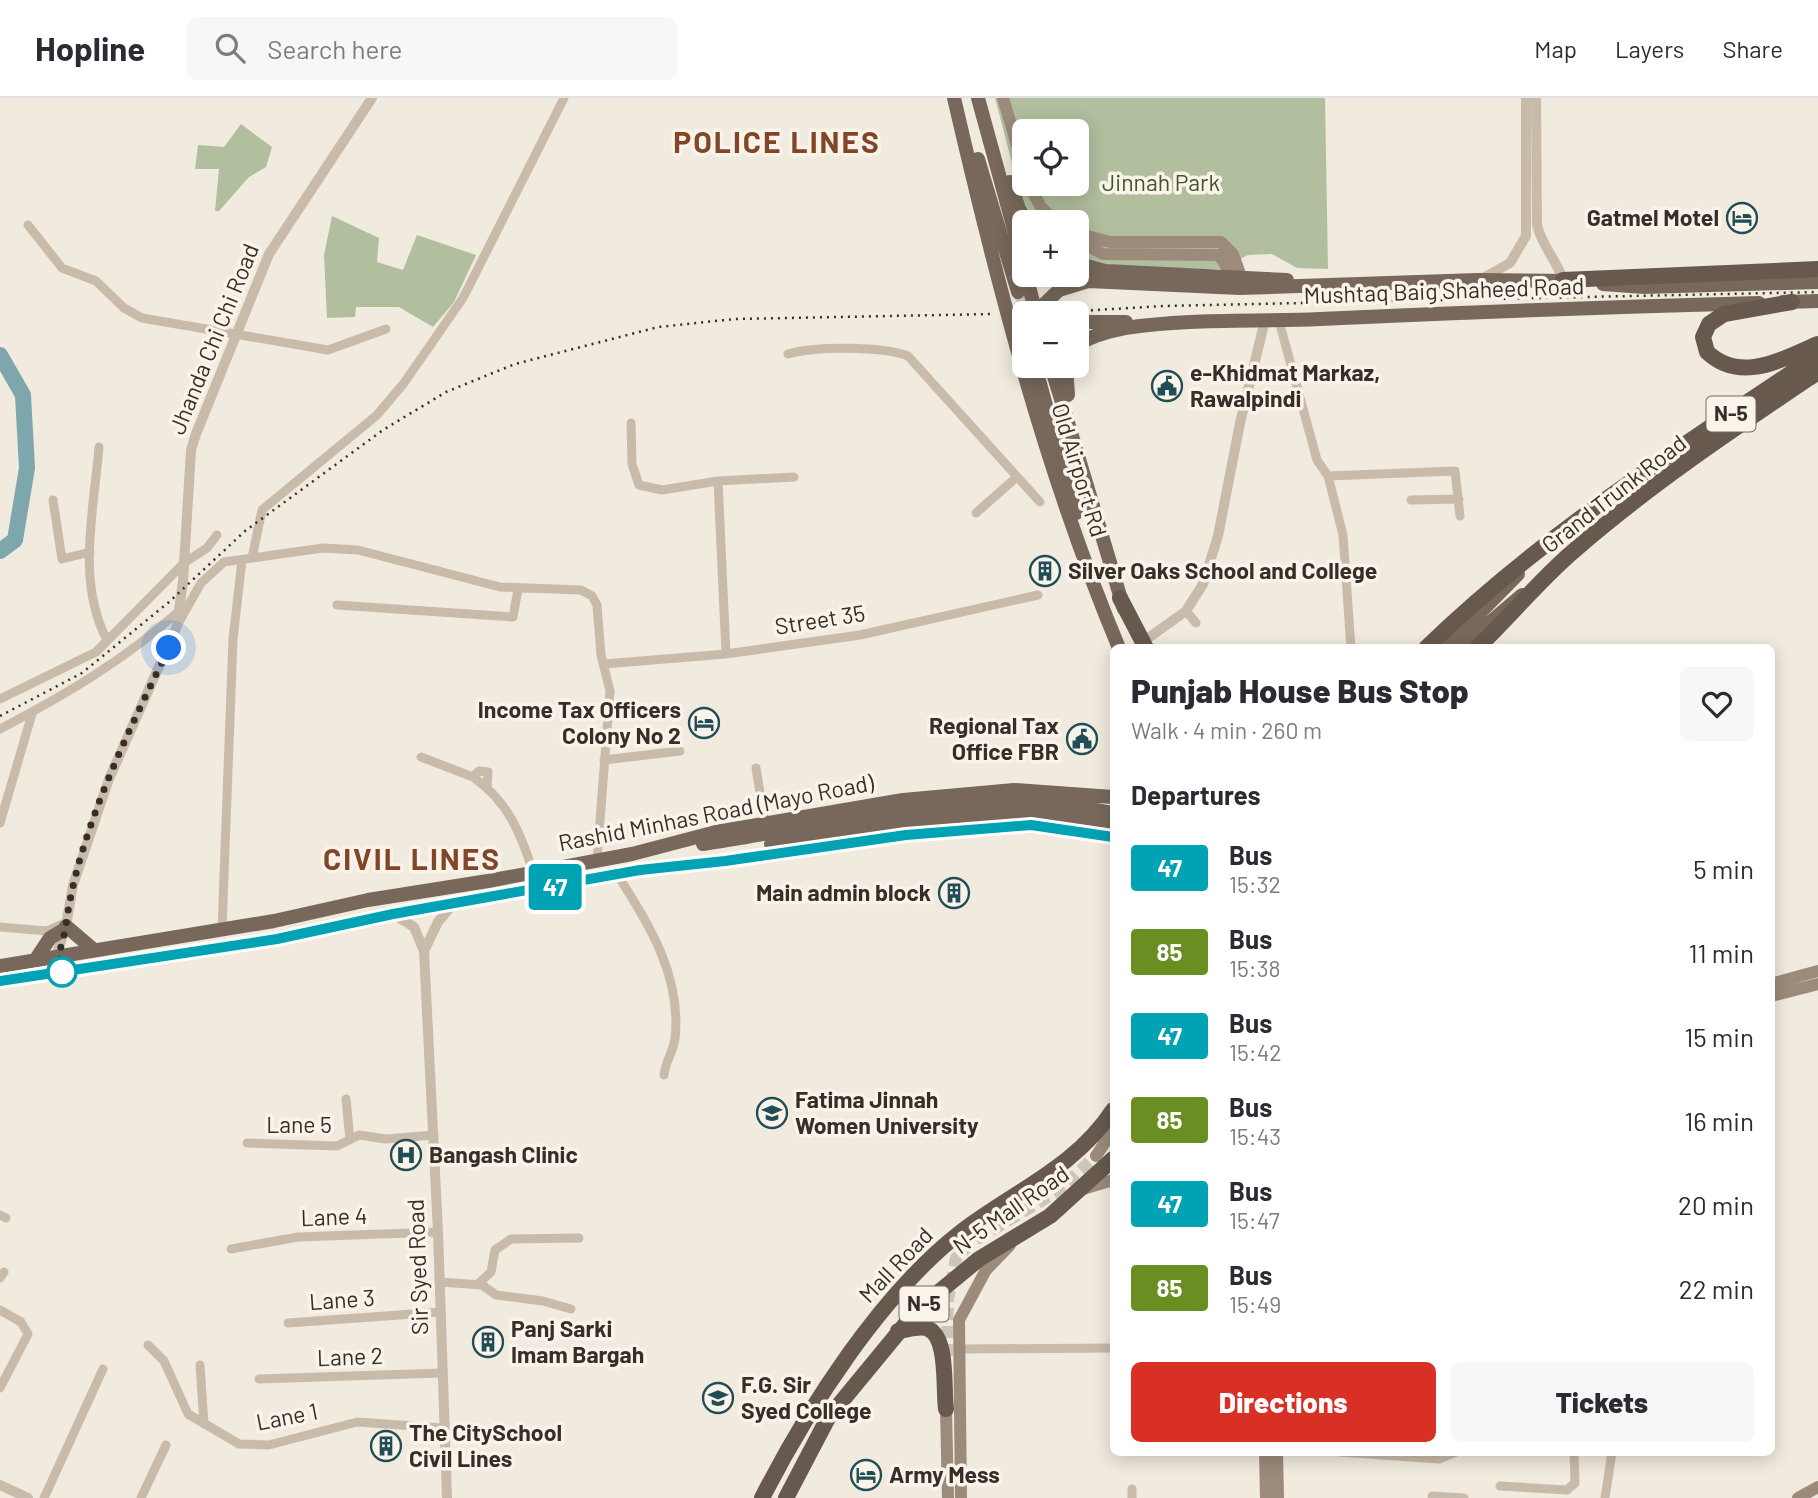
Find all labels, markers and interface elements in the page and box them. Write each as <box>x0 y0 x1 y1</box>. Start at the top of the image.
search box <box>187 17 677 80</box>
text: Hopline <box>35 28 145 68</box>
icon: search <box>211 29 249 67</box>
text: Search here <box>267 33 402 64</box>
text: Map <box>1534 34 1577 63</box>
text: Layers <box>1615 34 1684 63</box>
text: Share <box>1722 34 1783 63</box>
map controls <box>1012 119 1089 378</box>
button: locate <box>1012 119 1089 196</box>
district label: POLICE LINES <box>673 123 881 159</box>
park label: Jinnah Park <box>1102 168 1220 196</box>
hotel icon: Gatmel Motel <box>1725 201 1759 235</box>
place label: Gatmel Motel <box>1587 203 1719 231</box>
button: + <box>1012 210 1089 287</box>
street label: Jhanda Chi Chi Road <box>162 239 264 438</box>
street label: Mushtaq Baig Shaheed Road <box>1303 271 1585 309</box>
button: − <box>1012 301 1089 378</box>
place label: e-Khidmat Markaz, Rawalpindi <box>1190 358 1380 412</box>
public building icon: e-Khidmat Markaz, Rawalpindi <box>1150 369 1184 403</box>
road number: N-5 <box>1706 396 1756 432</box>
street label: Old Airport Rd <box>1046 400 1114 540</box>
street label: Grand Trunk Road <box>1536 428 1691 558</box>
building icon: Silver Oaks School and College <box>1028 554 1062 588</box>
place label: Silver Oaks School and College <box>1068 556 1377 584</box>
street label: Street 35 <box>773 598 867 640</box>
your location <box>151 630 186 665</box>
button: heart <box>1680 667 1754 741</box>
text: Punjab House Bus Stop <box>1131 670 1469 710</box>
place label: Income Tax Officers Colony No 2 <box>478 695 681 749</box>
hotel icon: Income Tax Officers Colony No 2 <box>687 706 721 740</box>
place label: Regional Tax Office FBR <box>929 711 1059 765</box>
text: Walk · 4 min · 260 m <box>1131 716 1322 744</box>
public building icon: Regional Tax Office FBR <box>1065 722 1099 756</box>
street label: Rashid Minhas Road (Mayo Road) <box>556 768 877 856</box>
text: Departures <box>1131 779 1261 810</box>
text: Bus <box>1229 839 1272 870</box>
district label: CIVIL LINES <box>323 840 501 876</box>
text: 47 <box>1157 853 1182 882</box>
text: 5 min <box>1693 853 1754 884</box>
line badge: 47 <box>524 864 586 910</box>
text: 15:32 <box>1229 870 1281 898</box>
text: 47 <box>543 872 567 901</box>
building icon: Main admin block <box>937 876 971 910</box>
place label: Main admin block <box>756 878 931 906</box>
text: Bus <box>1229 923 1272 954</box>
text: 85 <box>1157 937 1182 966</box>
text: 11 min <box>1688 937 1754 968</box>
text: 15:38 <box>1229 954 1281 982</box>
unlabelled marker <box>47 957 77 987</box>
text: Bus <box>1229 1007 1272 1038</box>
text: 47 <box>1157 1021 1182 1050</box>
text: 15 min <box>1684 1021 1754 1052</box>
text: 15:42 <box>1229 1038 1282 1066</box>
place label: Fatima Jinnah Women University <box>795 1085 979 1139</box>
text: Bus <box>1229 1091 1272 1122</box>
school or university icon: Fatima Jinnah Women University <box>755 1096 789 1130</box>
text: 85 <box>1157 1105 1182 1134</box>
text: 16 min <box>1684 1105 1754 1136</box>
street label: Lane 5 <box>266 1110 332 1138</box>
text: 15:43 <box>1229 1122 1281 1150</box>
hospital icon: Bangash Clinic <box>389 1138 423 1172</box>
place label: Bangash Clinic <box>429 1140 578 1168</box>
street label: N-5 Mall Road <box>947 1159 1074 1259</box>
text: Bus <box>1229 1175 1272 1206</box>
text: 47 <box>1157 1189 1182 1218</box>
text: 20 min <box>1678 1189 1754 1220</box>
street label: Sir Syed Road <box>401 1198 433 1336</box>
street label: Lane 4 <box>300 1201 368 1231</box>
text: 15:47 <box>1229 1206 1280 1234</box>
street label: Mall Road <box>852 1221 938 1308</box>
text: Bus <box>1229 1259 1272 1290</box>
text: 85 <box>1157 1273 1182 1302</box>
text: 22 min <box>1679 1273 1754 1304</box>
street label: Lane 3 <box>308 1283 376 1315</box>
road number: N-5 <box>900 1286 948 1322</box>
text: 15:49 <box>1229 1290 1281 1318</box>
place label: Panj Sarki Imam Bargah <box>511 1314 644 1368</box>
building icon: Panj Sarki Imam Bargah <box>471 1325 505 1359</box>
street label: Lane 2 <box>316 1341 384 1371</box>
button: Directions <box>1131 1362 1436 1442</box>
button: Tickets <box>1450 1362 1754 1442</box>
place label: F.G. Sir Syed College <box>741 1370 872 1424</box>
school or university icon: F.G. Sir Syed College <box>701 1381 735 1415</box>
street label: Lane 1 <box>254 1396 320 1436</box>
place label: The CitySchool Civil Lines <box>409 1418 562 1472</box>
building icon: The CitySchool Civil Lines <box>369 1429 403 1463</box>
hotel icon: Army Mess <box>849 1458 883 1492</box>
place label: Army Mess <box>889 1460 1000 1488</box>

